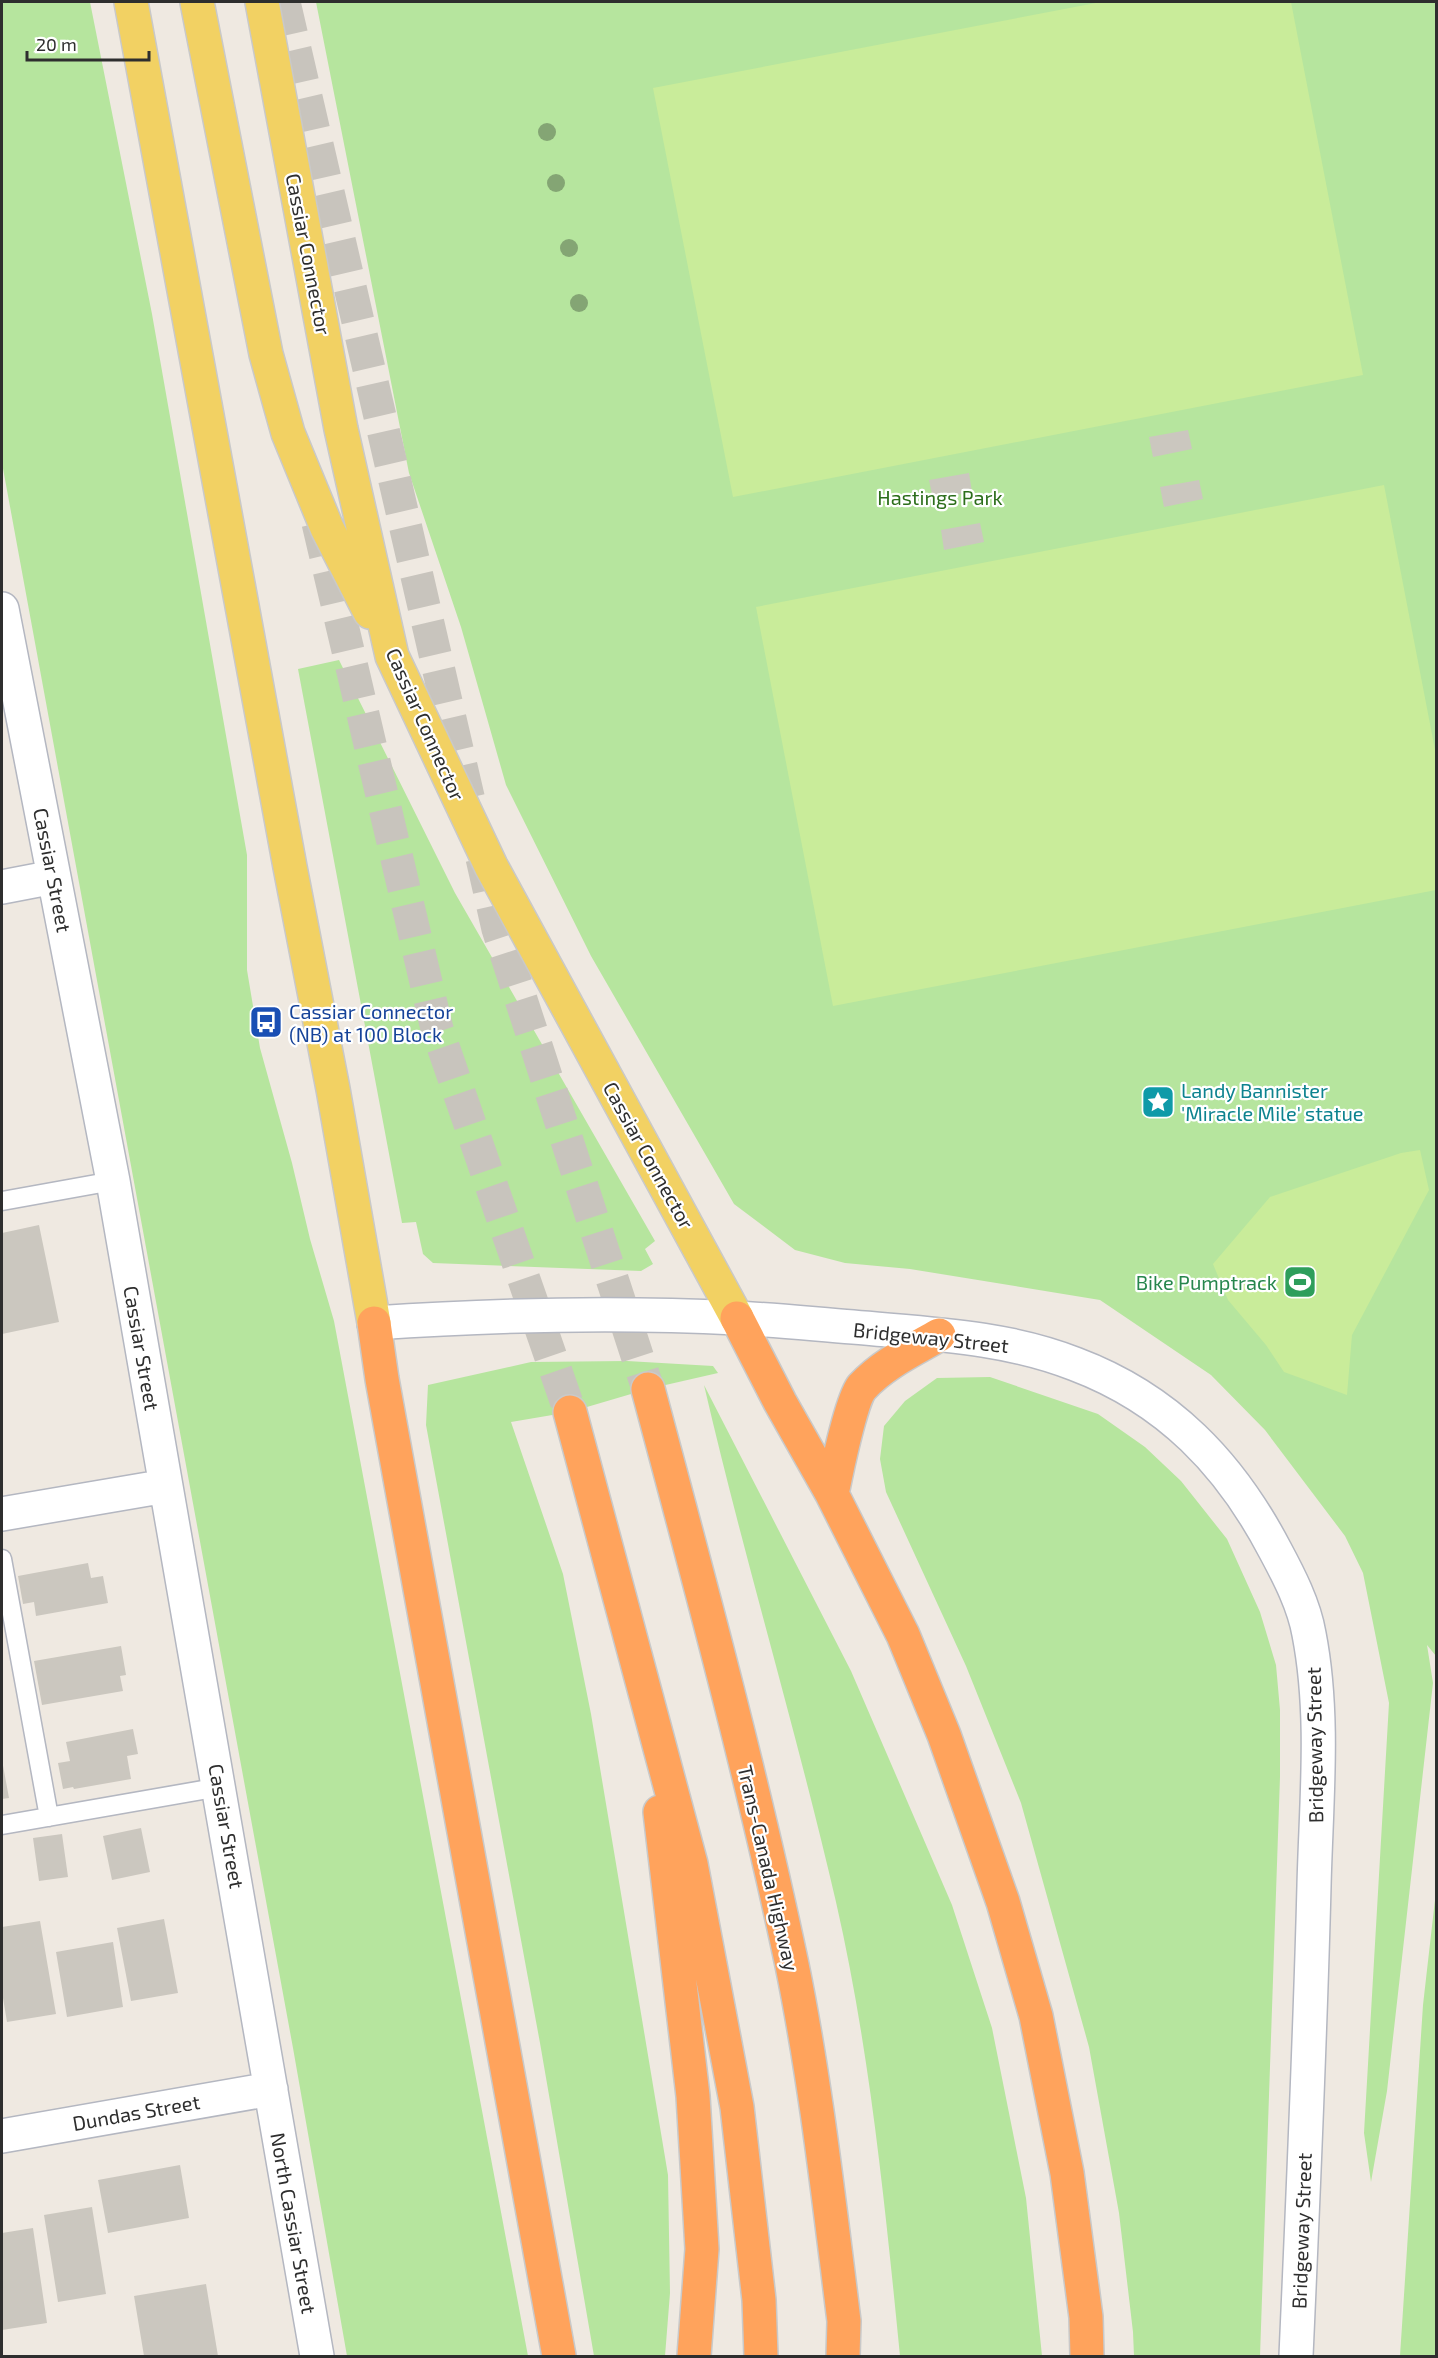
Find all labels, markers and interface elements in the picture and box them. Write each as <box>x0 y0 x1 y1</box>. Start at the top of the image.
scale bar <box>27 24 148 62</box>
text: 20 m <box>36 33 77 55</box>
street label: Cassiar Connector <box>282 171 336 337</box>
park label: Hastings Park <box>877 485 1003 509</box>
street label: Cassiar Connector <box>382 644 470 804</box>
street label: Cassiar Street <box>29 806 77 935</box>
place label: Cassiar Connector (NB) at 100 Block <box>289 999 453 1046</box>
bus stop icon: Cassiar Connector (NB) at 100 Block <box>248 1004 284 1040</box>
street label: Cassiar Connector <box>599 1077 699 1233</box>
place label: Landy Bannister 'Miracle Mile' statue <box>1181 1078 1364 1125</box>
place icon: Landy Bannister 'Miracle Mile' statue <box>1140 1084 1176 1120</box>
sports icon: Bike Pumptrack <box>1282 1264 1318 1300</box>
place label: Bike Pumptrack <box>1136 1270 1277 1294</box>
street label: Cassiar Street <box>119 1284 165 1413</box>
street label: Bridgeway Street <box>852 1317 1010 1357</box>
street label: Bridgeway Street <box>1301 1666 1327 1823</box>
street label: Cassiar Street <box>204 1762 250 1891</box>
street label: Trans-Canada Highway <box>734 1763 804 1974</box>
street label: Dundas Street <box>70 2089 202 2135</box>
street label: North Cassiar Street <box>266 2131 322 2316</box>
street label: Bridgeway Street <box>1286 2152 1316 2309</box>

